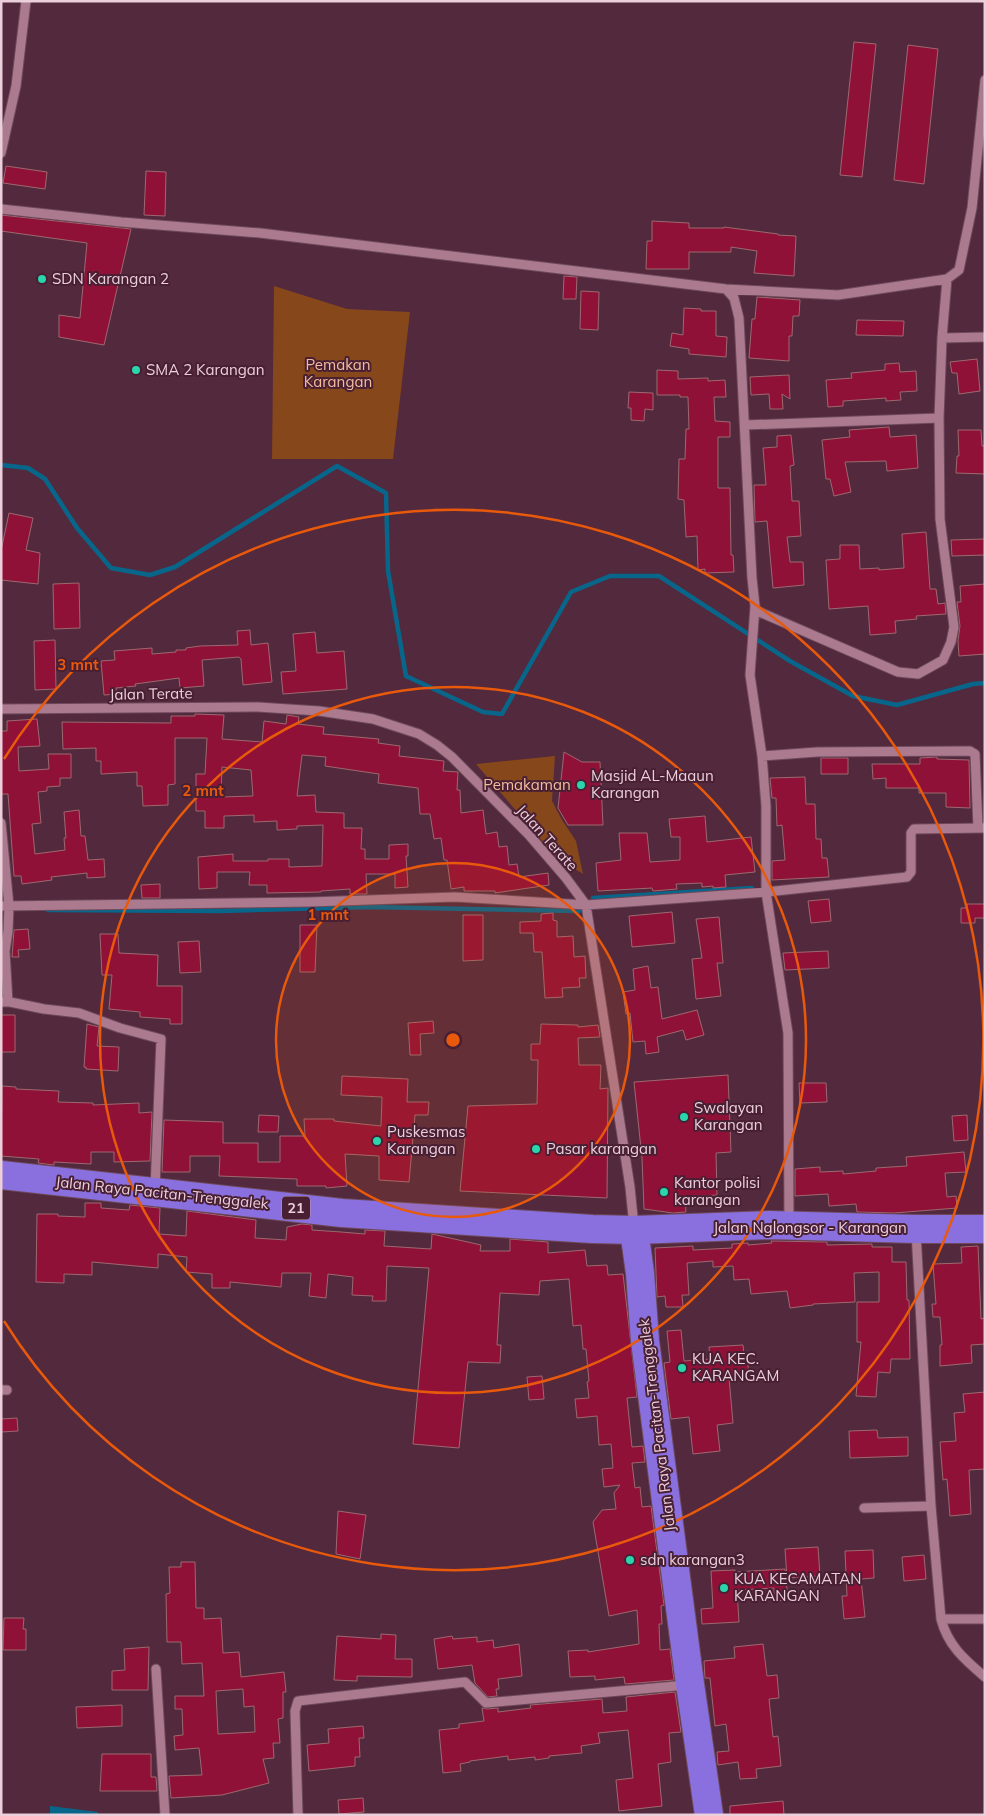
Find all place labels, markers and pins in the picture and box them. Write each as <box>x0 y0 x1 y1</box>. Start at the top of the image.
place label: SDN Karangan 2 <box>52 269 169 288</box>
marker: SDN Karangan 2 <box>36 273 48 285</box>
place label: SMA 2 Karangan <box>146 360 265 379</box>
marker: SMA 2 Karangan <box>130 364 142 376</box>
place label: Masjid AL-Maaun Karangan <box>591 766 714 802</box>
marker: Masjid AL-Maaun Karangan <box>575 779 587 791</box>
centre of rings <box>444 1031 462 1049</box>
place label: Swalayan Karangan <box>694 1098 763 1134</box>
marker: Swalayan Karangan <box>678 1111 690 1123</box>
place label: Puskesmas Karangan <box>387 1122 466 1158</box>
marker: Puskesmas Karangan <box>371 1135 383 1147</box>
place label: Pasar karangan <box>546 1139 657 1158</box>
marker: Pasar karangan <box>530 1143 542 1155</box>
place label: Kantor polisi karangan <box>674 1173 760 1209</box>
marker: Kantor polisi karangan <box>658 1186 670 1198</box>
place label: KUA KEC. KARANGAM <box>692 1349 779 1385</box>
marker: KUA KEC. KARANGAM <box>676 1362 688 1374</box>
place label: sdn karangan3 <box>640 1550 745 1569</box>
marker: sdn karangan3 <box>624 1554 636 1566</box>
place label: KUA KECAMATAN KARANGAN <box>734 1569 861 1605</box>
marker: KUA KECAMATAN KARANGAN <box>718 1582 730 1594</box>

